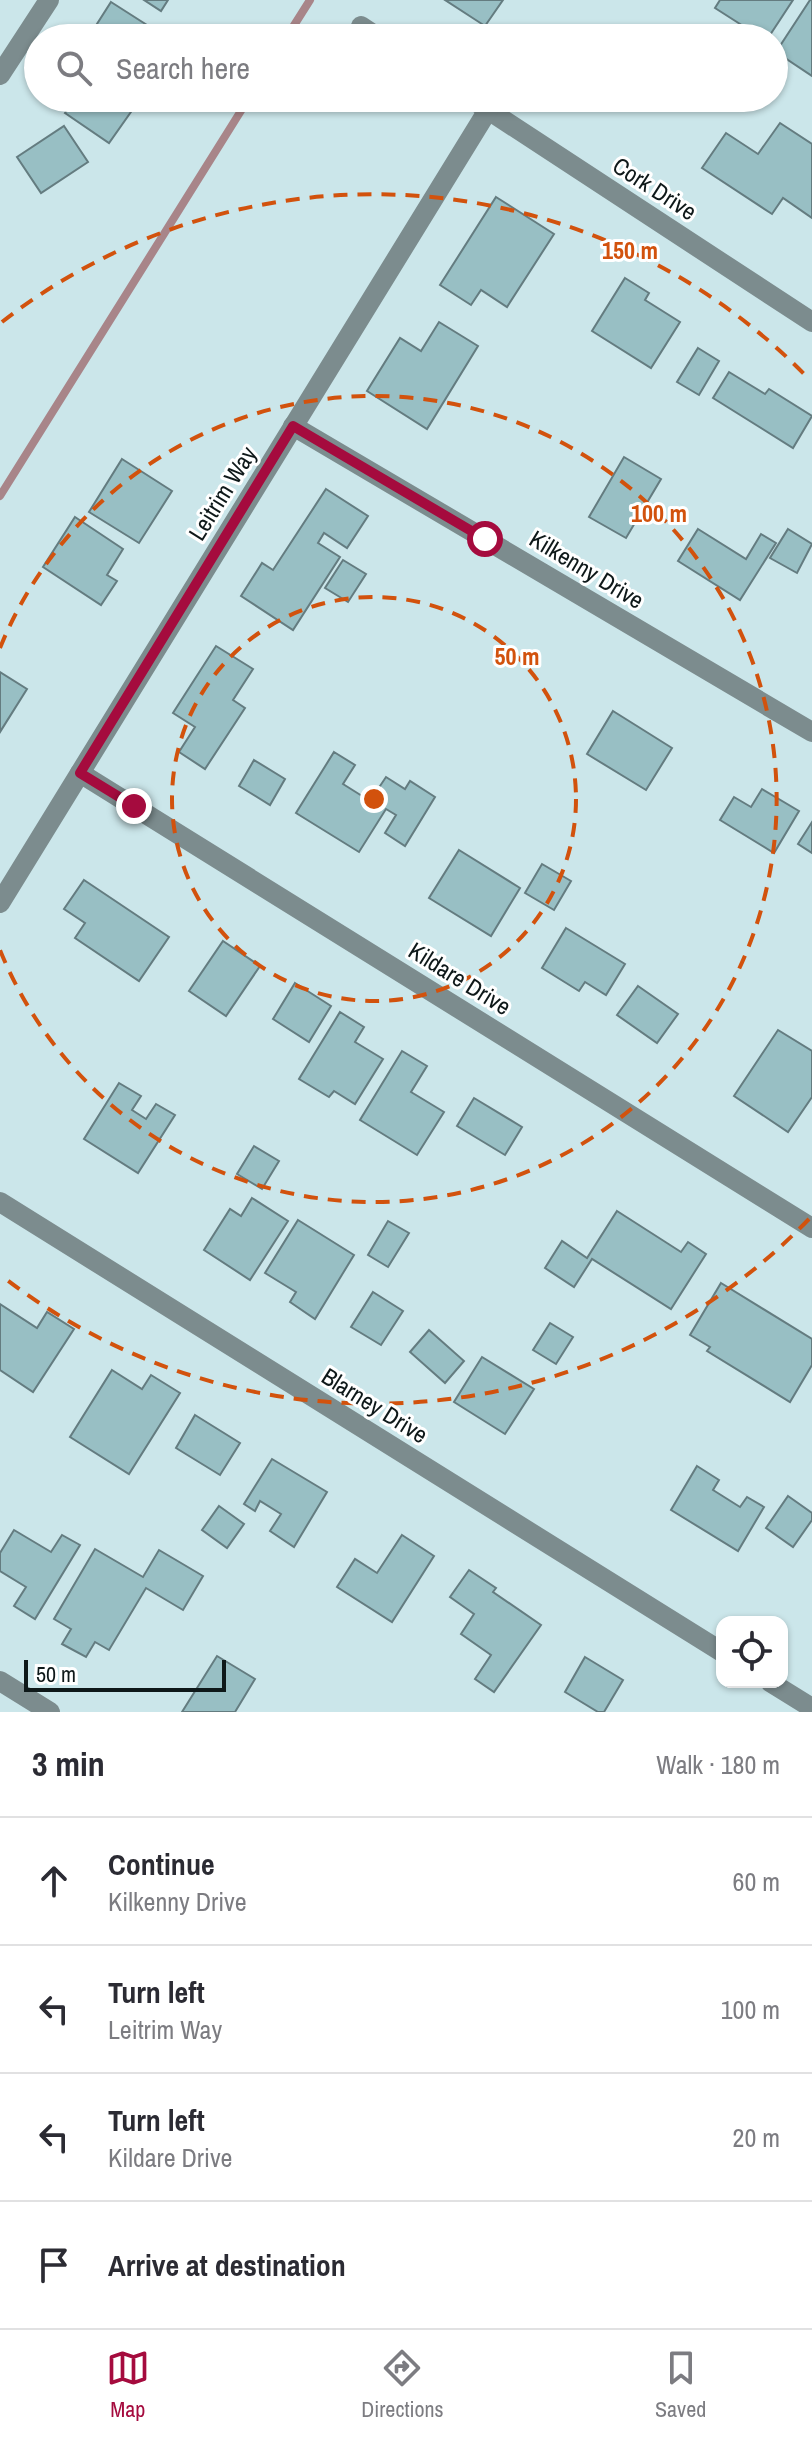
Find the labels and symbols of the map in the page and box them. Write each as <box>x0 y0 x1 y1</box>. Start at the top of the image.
street label: Cork Drive <box>607 149 703 227</box>
text: 150 m <box>602 234 658 266</box>
street label: Leitrim Way <box>181 440 264 546</box>
text: 100 m <box>631 497 687 529</box>
route start <box>467 521 503 557</box>
street label: Kilkenny Drive <box>524 522 650 616</box>
text: 50 m <box>495 640 539 672</box>
centre of rings <box>360 785 388 813</box>
route end <box>116 788 152 824</box>
street label: Kildare Drive <box>403 934 517 1022</box>
street label: Blarney Drive <box>316 1360 434 1450</box>
scale bar <box>24 1656 226 1692</box>

